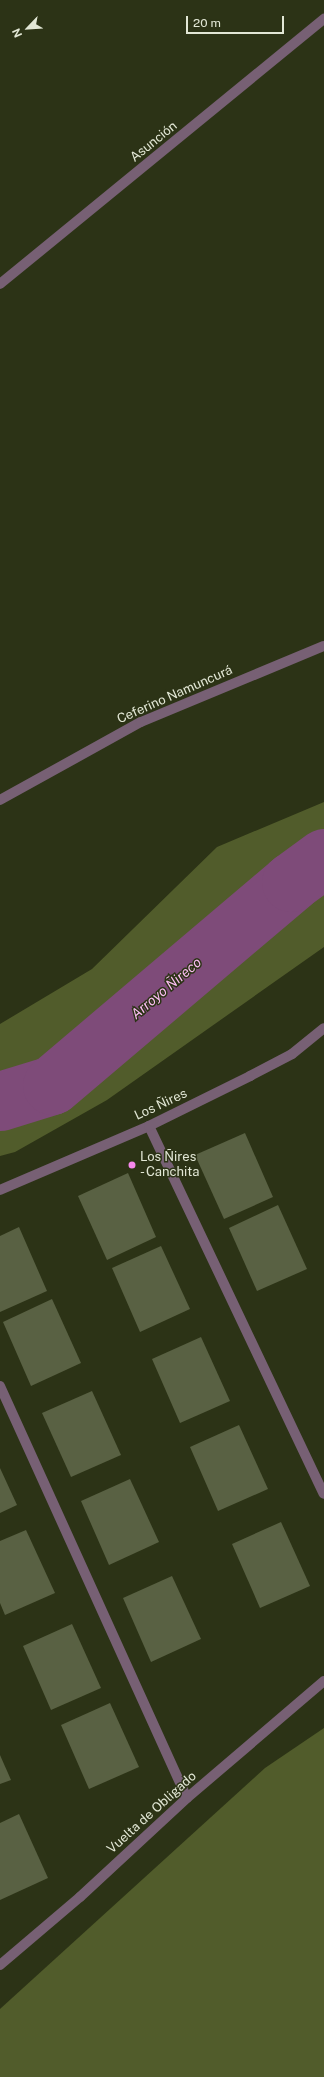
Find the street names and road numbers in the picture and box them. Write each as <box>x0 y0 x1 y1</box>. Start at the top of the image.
street label: Asunción <box>127 118 181 166</box>
street label: Ceferino Namuncurá <box>115 662 235 728</box>
street label: Los Ñires <box>132 1086 190 1124</box>
street label: Vuelta de Obligado <box>104 1769 200 1857</box>

